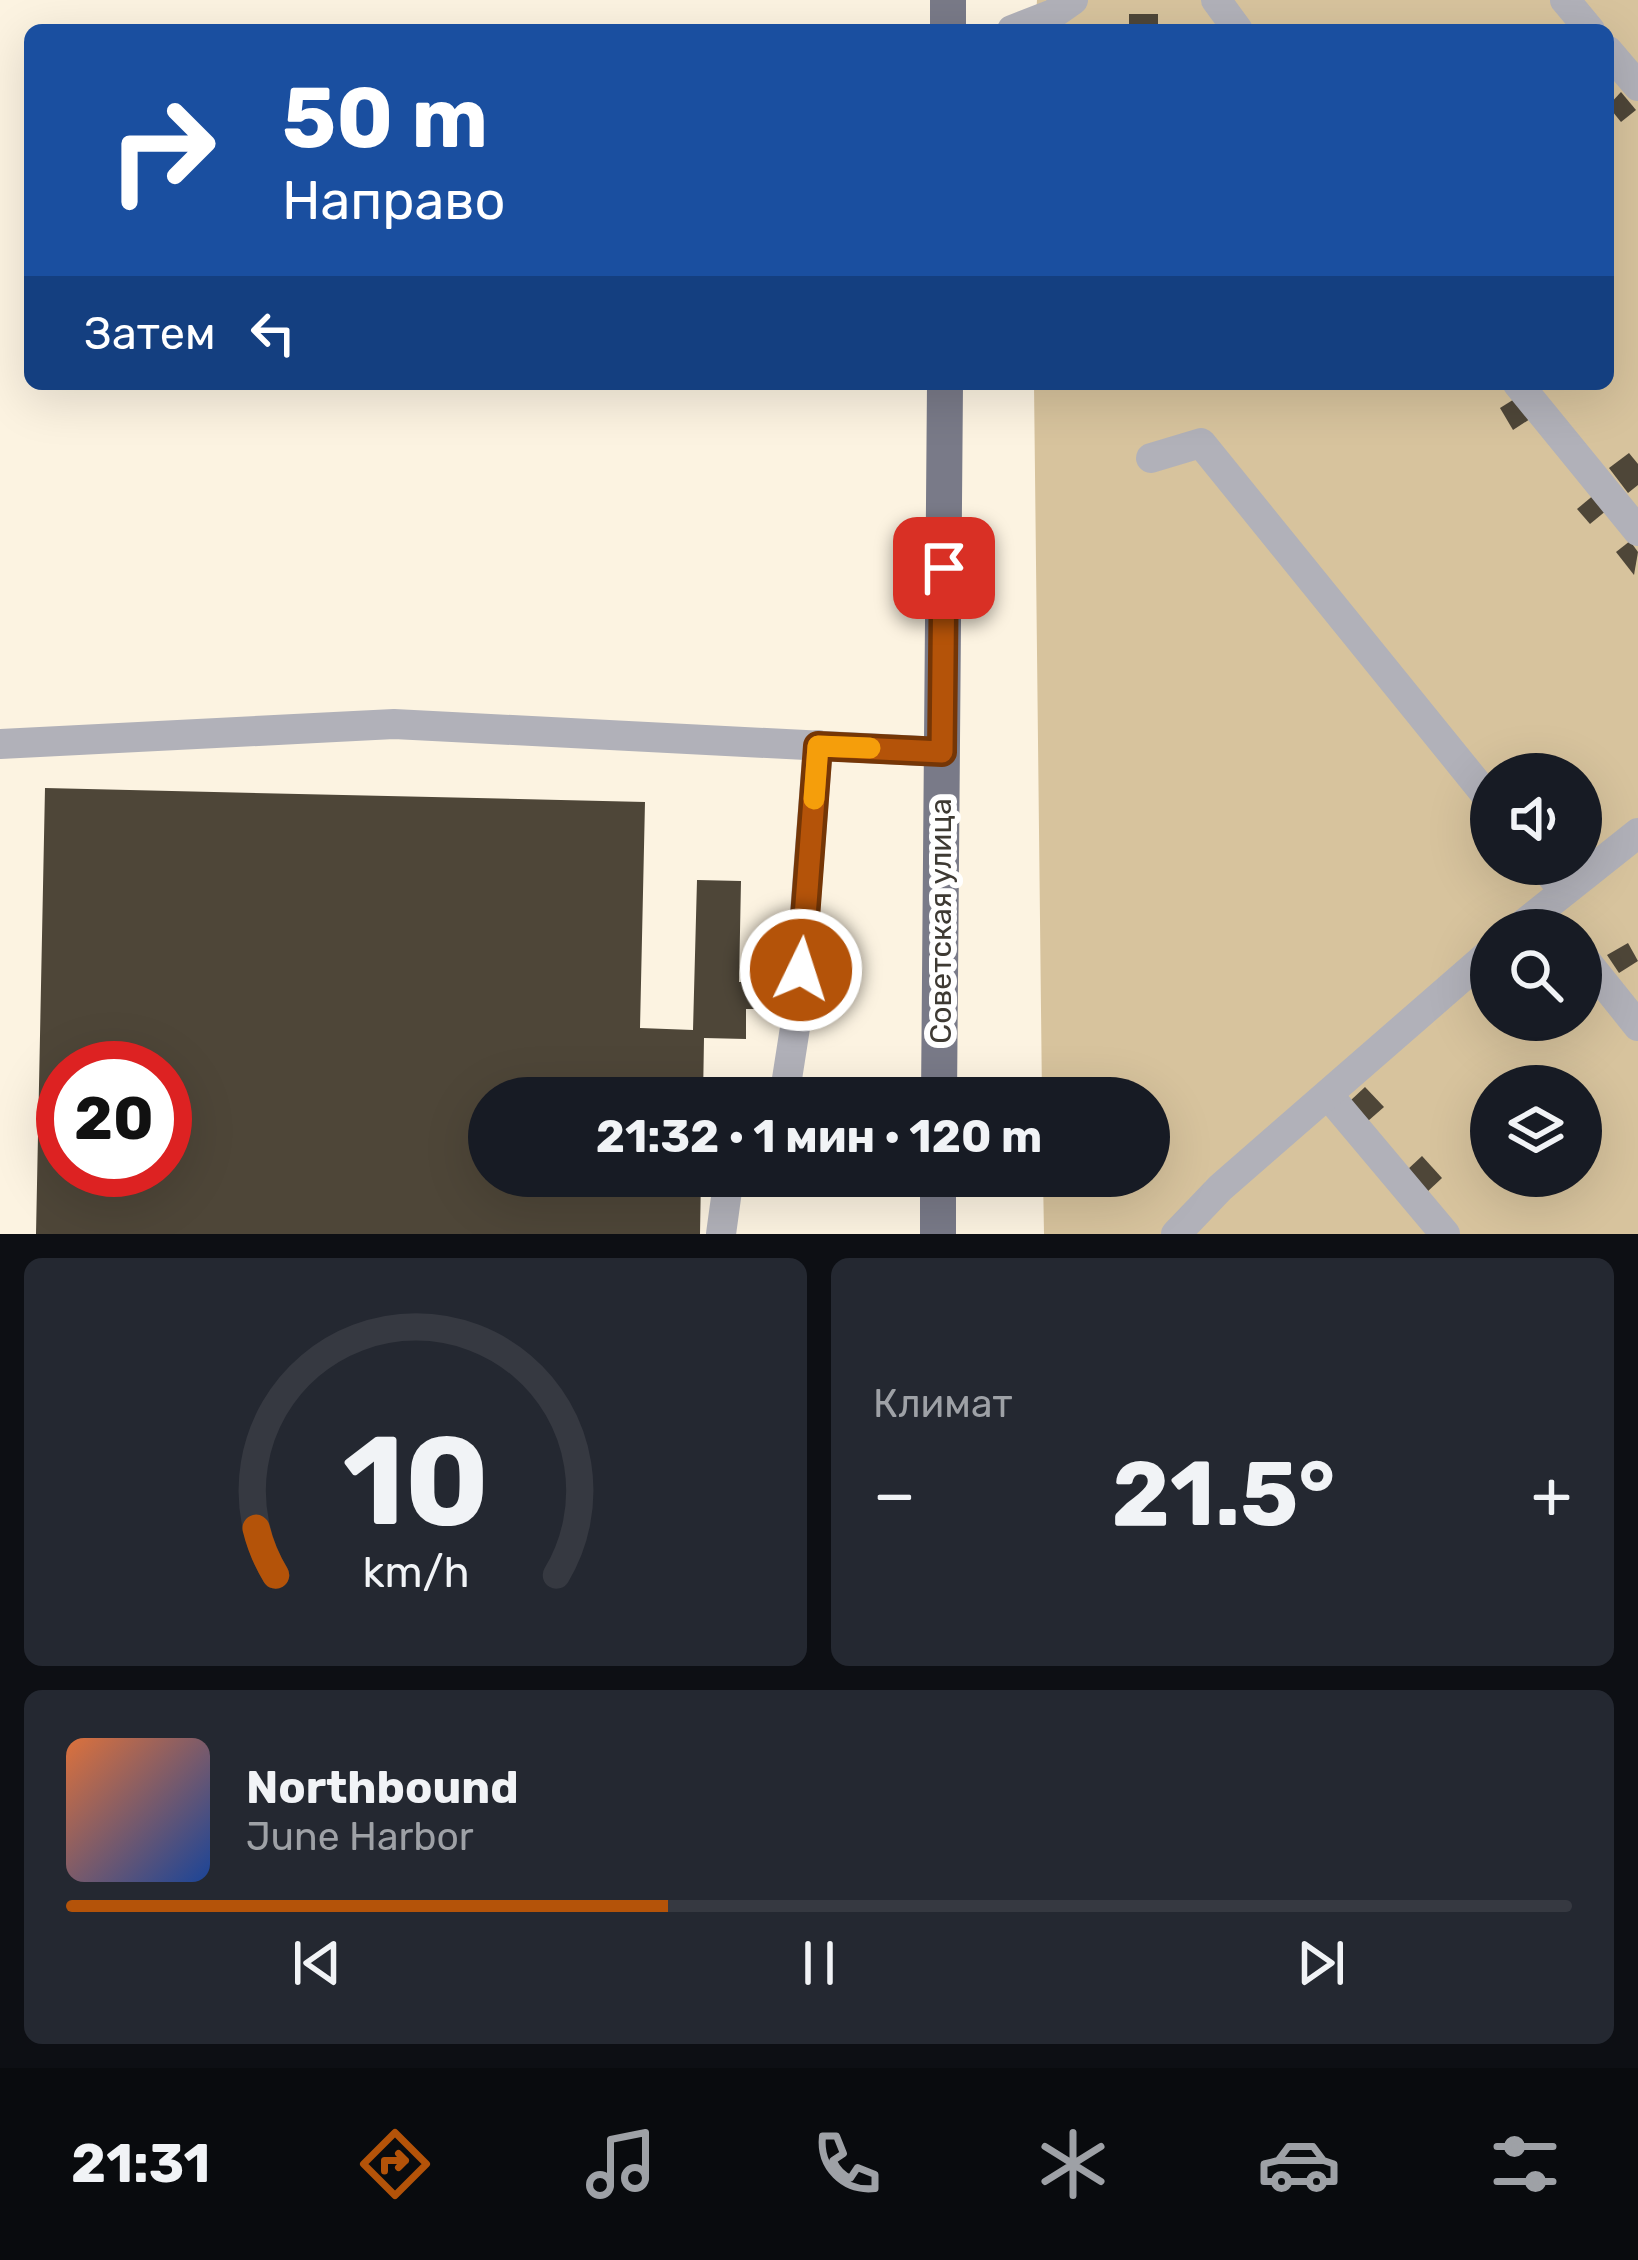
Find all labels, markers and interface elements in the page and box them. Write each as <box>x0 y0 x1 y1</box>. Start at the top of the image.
text: 50 m <box>282 68 488 168</box>
icon: right <box>84 72 240 228</box>
text: Направо <box>282 169 506 233</box>
icon: left <box>240 300 306 366</box>
text: Затем <box>84 307 216 360</box>
pin <box>893 517 995 619</box>
icon: arrive <box>911 535 977 601</box>
map controls <box>1470 753 1602 1197</box>
button: sound <box>1470 753 1602 885</box>
street label: Советская улица <box>923 798 959 1044</box>
position arrow <box>738 907 864 1033</box>
button: search <box>1470 909 1602 1041</box>
speed limit sign: 20 <box>36 1041 192 1197</box>
button: layers <box>1470 1065 1602 1197</box>
text: 21:32 · 1 мин · 120 m <box>596 1110 1042 1163</box>
text: Климат <box>873 1381 1012 1427</box>
text: 10 <box>342 1407 489 1555</box>
text: 21.5° <box>1111 1441 1335 1548</box>
text: − <box>873 1455 916 1534</box>
text: + <box>1531 1455 1572 1534</box>
text: km/h <box>362 1547 469 1598</box>
text: Northbound <box>246 1761 519 1814</box>
text: June Harbor <box>246 1814 474 1860</box>
icon: previous <box>284 1930 350 1996</box>
icon: pause <box>786 1930 852 1996</box>
icon: next <box>1288 1930 1354 1996</box>
icon: directions <box>353 2122 437 2206</box>
icon: music <box>579 2122 663 2206</box>
icon: phone <box>805 2122 889 2206</box>
icon: climate <box>1031 2122 1115 2206</box>
icon: car <box>1257 2122 1341 2206</box>
icon: filters <box>1483 2122 1567 2206</box>
text: 21:31 <box>71 2132 210 2196</box>

